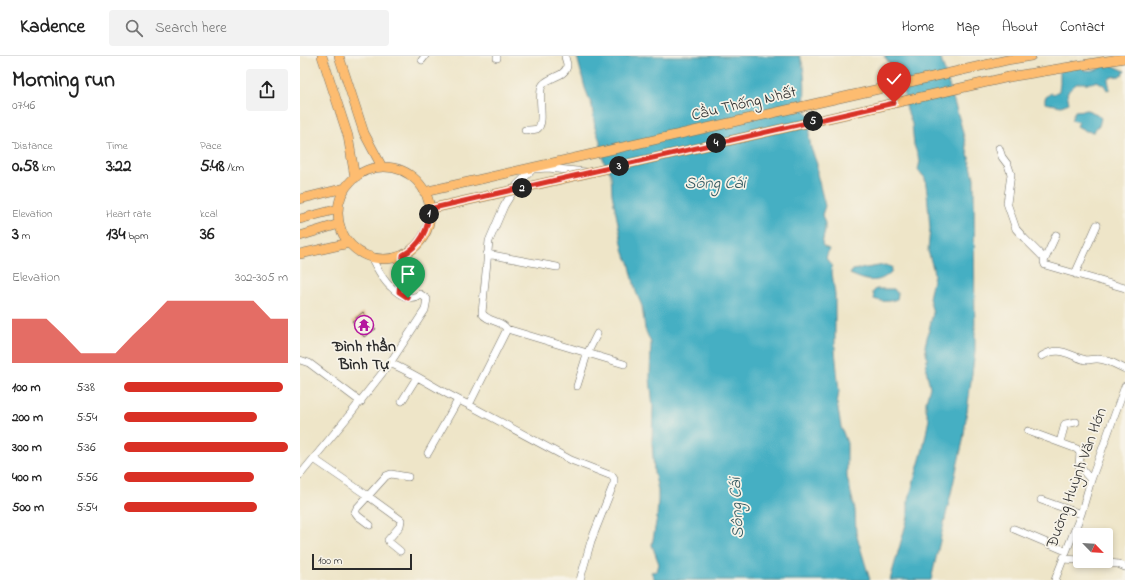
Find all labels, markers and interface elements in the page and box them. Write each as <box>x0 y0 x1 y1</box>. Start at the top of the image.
search box <box>109 10 389 46</box>
text: Kadence <box>20 14 85 41</box>
icon: search <box>123 17 145 39</box>
text: Search here <box>155 17 227 39</box>
text: Home <box>902 17 934 38</box>
text: Map <box>956 17 980 38</box>
text: About <box>1002 17 1038 38</box>
text: Contact <box>1060 17 1105 38</box>
pin <box>877 62 911 103</box>
text: Morning run <box>12 65 115 97</box>
icon: check <box>883 68 905 90</box>
button: share <box>246 69 288 111</box>
street label: Cầu Thống Nhất <box>689 80 799 128</box>
text: 07:46 <box>12 96 35 115</box>
pin: 5 <box>803 111 823 131</box>
text: 5 <box>810 113 816 129</box>
pin: 4 <box>706 133 726 153</box>
text: 4 <box>714 135 718 151</box>
text: Distance <box>12 138 53 154</box>
text: Time <box>106 138 128 154</box>
text: Pace <box>200 138 221 154</box>
text: 0.58 <box>12 154 39 179</box>
text: 3:22 <box>106 154 131 179</box>
text: 5:48 <box>200 154 225 179</box>
pin: 3 <box>609 156 629 176</box>
text: 3 <box>617 158 621 174</box>
text: km <box>39 160 55 176</box>
text: /km <box>225 160 244 176</box>
water label: Sông Cái <box>684 171 747 197</box>
pin: 2 <box>512 178 532 198</box>
text: 2 <box>519 180 525 196</box>
pin: 1 <box>419 204 439 224</box>
text: Elevation <box>12 206 52 222</box>
text: Heart rate <box>106 206 151 222</box>
text: kcal <box>200 206 218 222</box>
text: 1 <box>427 206 431 222</box>
text: 3 <box>12 222 19 247</box>
text: 134 <box>106 222 125 247</box>
text: 36 <box>200 222 215 247</box>
text: m <box>19 228 30 244</box>
text: bpm <box>125 228 149 244</box>
pin <box>391 257 425 298</box>
icon: arrive <box>397 263 419 285</box>
text: Elevation <box>12 268 60 287</box>
text: 302–305 m <box>235 268 288 287</box>
temple icon: Đình thần Bình Tự <box>353 314 375 336</box>
place label: Đình thần Bình Tự <box>331 335 396 377</box>
text: 100 m <box>12 378 41 397</box>
text: 5:38 <box>76 378 95 397</box>
street label: Đường Huỳnh Văn Hớn <box>1040 404 1114 553</box>
text: 200 m <box>12 408 43 427</box>
text: 5:54 <box>76 408 97 427</box>
text: 300 m <box>12 438 42 457</box>
text: 5:36 <box>76 438 96 457</box>
text: 400 m <box>12 468 42 487</box>
text: 5:56 <box>76 468 98 487</box>
water label: Sông Cái <box>723 475 752 539</box>
text: 500 m <box>12 498 44 517</box>
text: 5:54 <box>76 498 97 517</box>
north arrow <box>1073 528 1113 568</box>
map controls <box>1073 528 1113 568</box>
scale bar <box>312 552 412 571</box>
text: 100 m <box>318 553 342 569</box>

